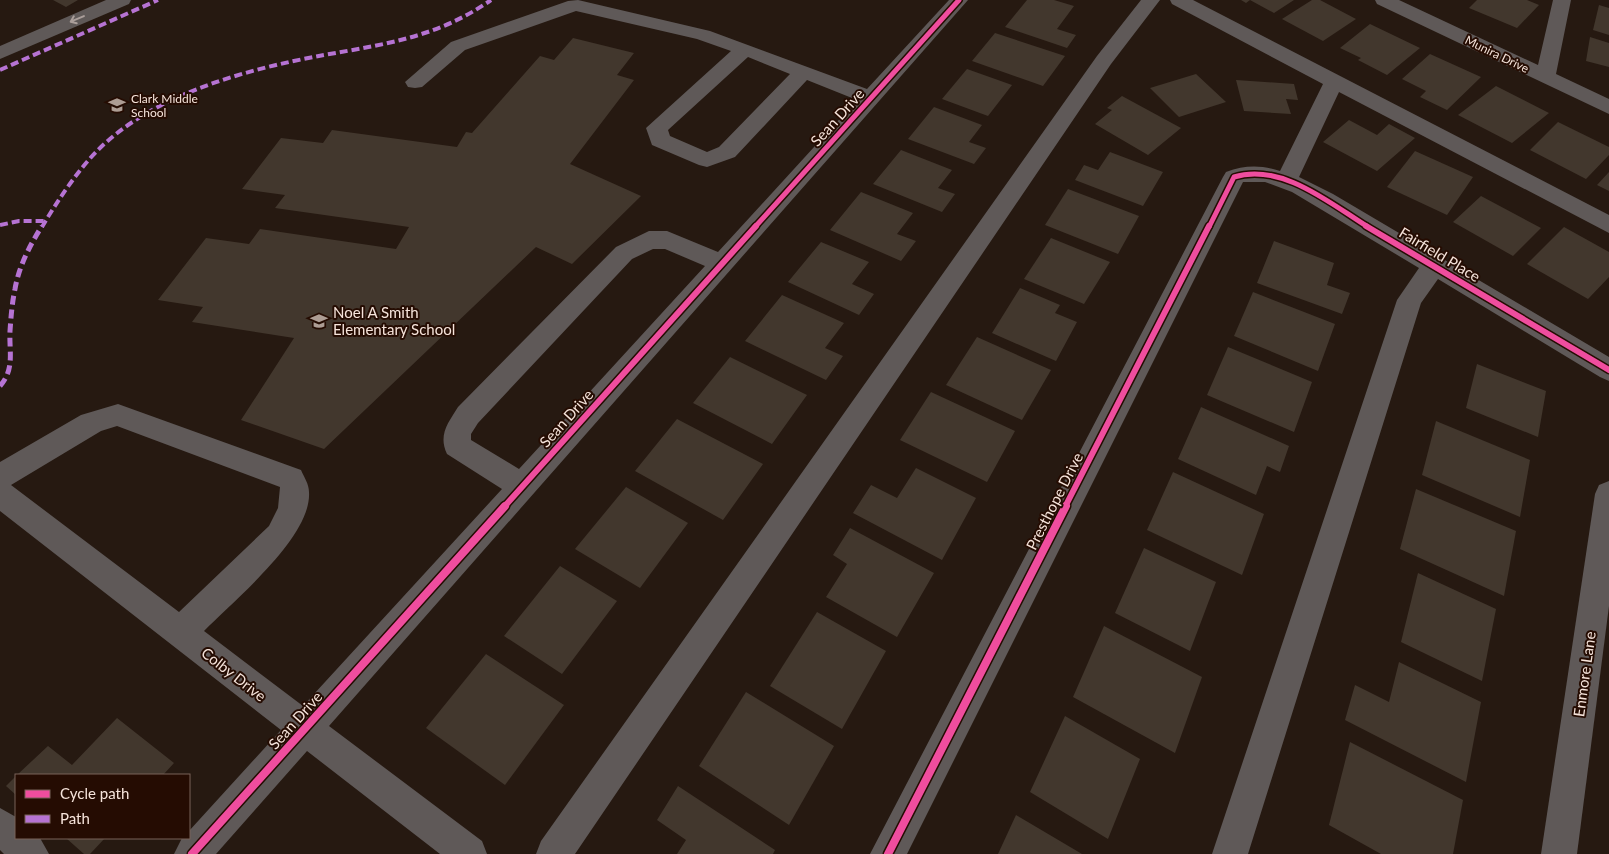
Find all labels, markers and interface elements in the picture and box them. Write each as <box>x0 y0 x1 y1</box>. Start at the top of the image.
one-way arrow <box>70 15 85 25</box>
street label: Munira Drive <box>1463 32 1531 76</box>
street label: Sean Drive <box>806 84 868 150</box>
place label: Clark Middle School <box>131 91 198 120</box>
school or university icon: Clark Middle School <box>107 95 127 115</box>
street label: Fairfield Place <box>1396 223 1484 285</box>
place label: Noel A Smith Elementary School <box>333 303 455 338</box>
school or university icon: Noel A Smith Elementary School <box>309 311 329 331</box>
street label: Sean Drive <box>535 385 597 451</box>
street label: Presthope Drive <box>1022 449 1086 553</box>
street label: Enmore Lane <box>1569 630 1599 718</box>
street label: Colby Drive <box>198 643 270 705</box>
street label: Sean Drive <box>264 687 326 753</box>
legend <box>15 774 190 839</box>
text: Cycle path <box>60 784 129 802</box>
text: Path <box>60 809 90 827</box>

